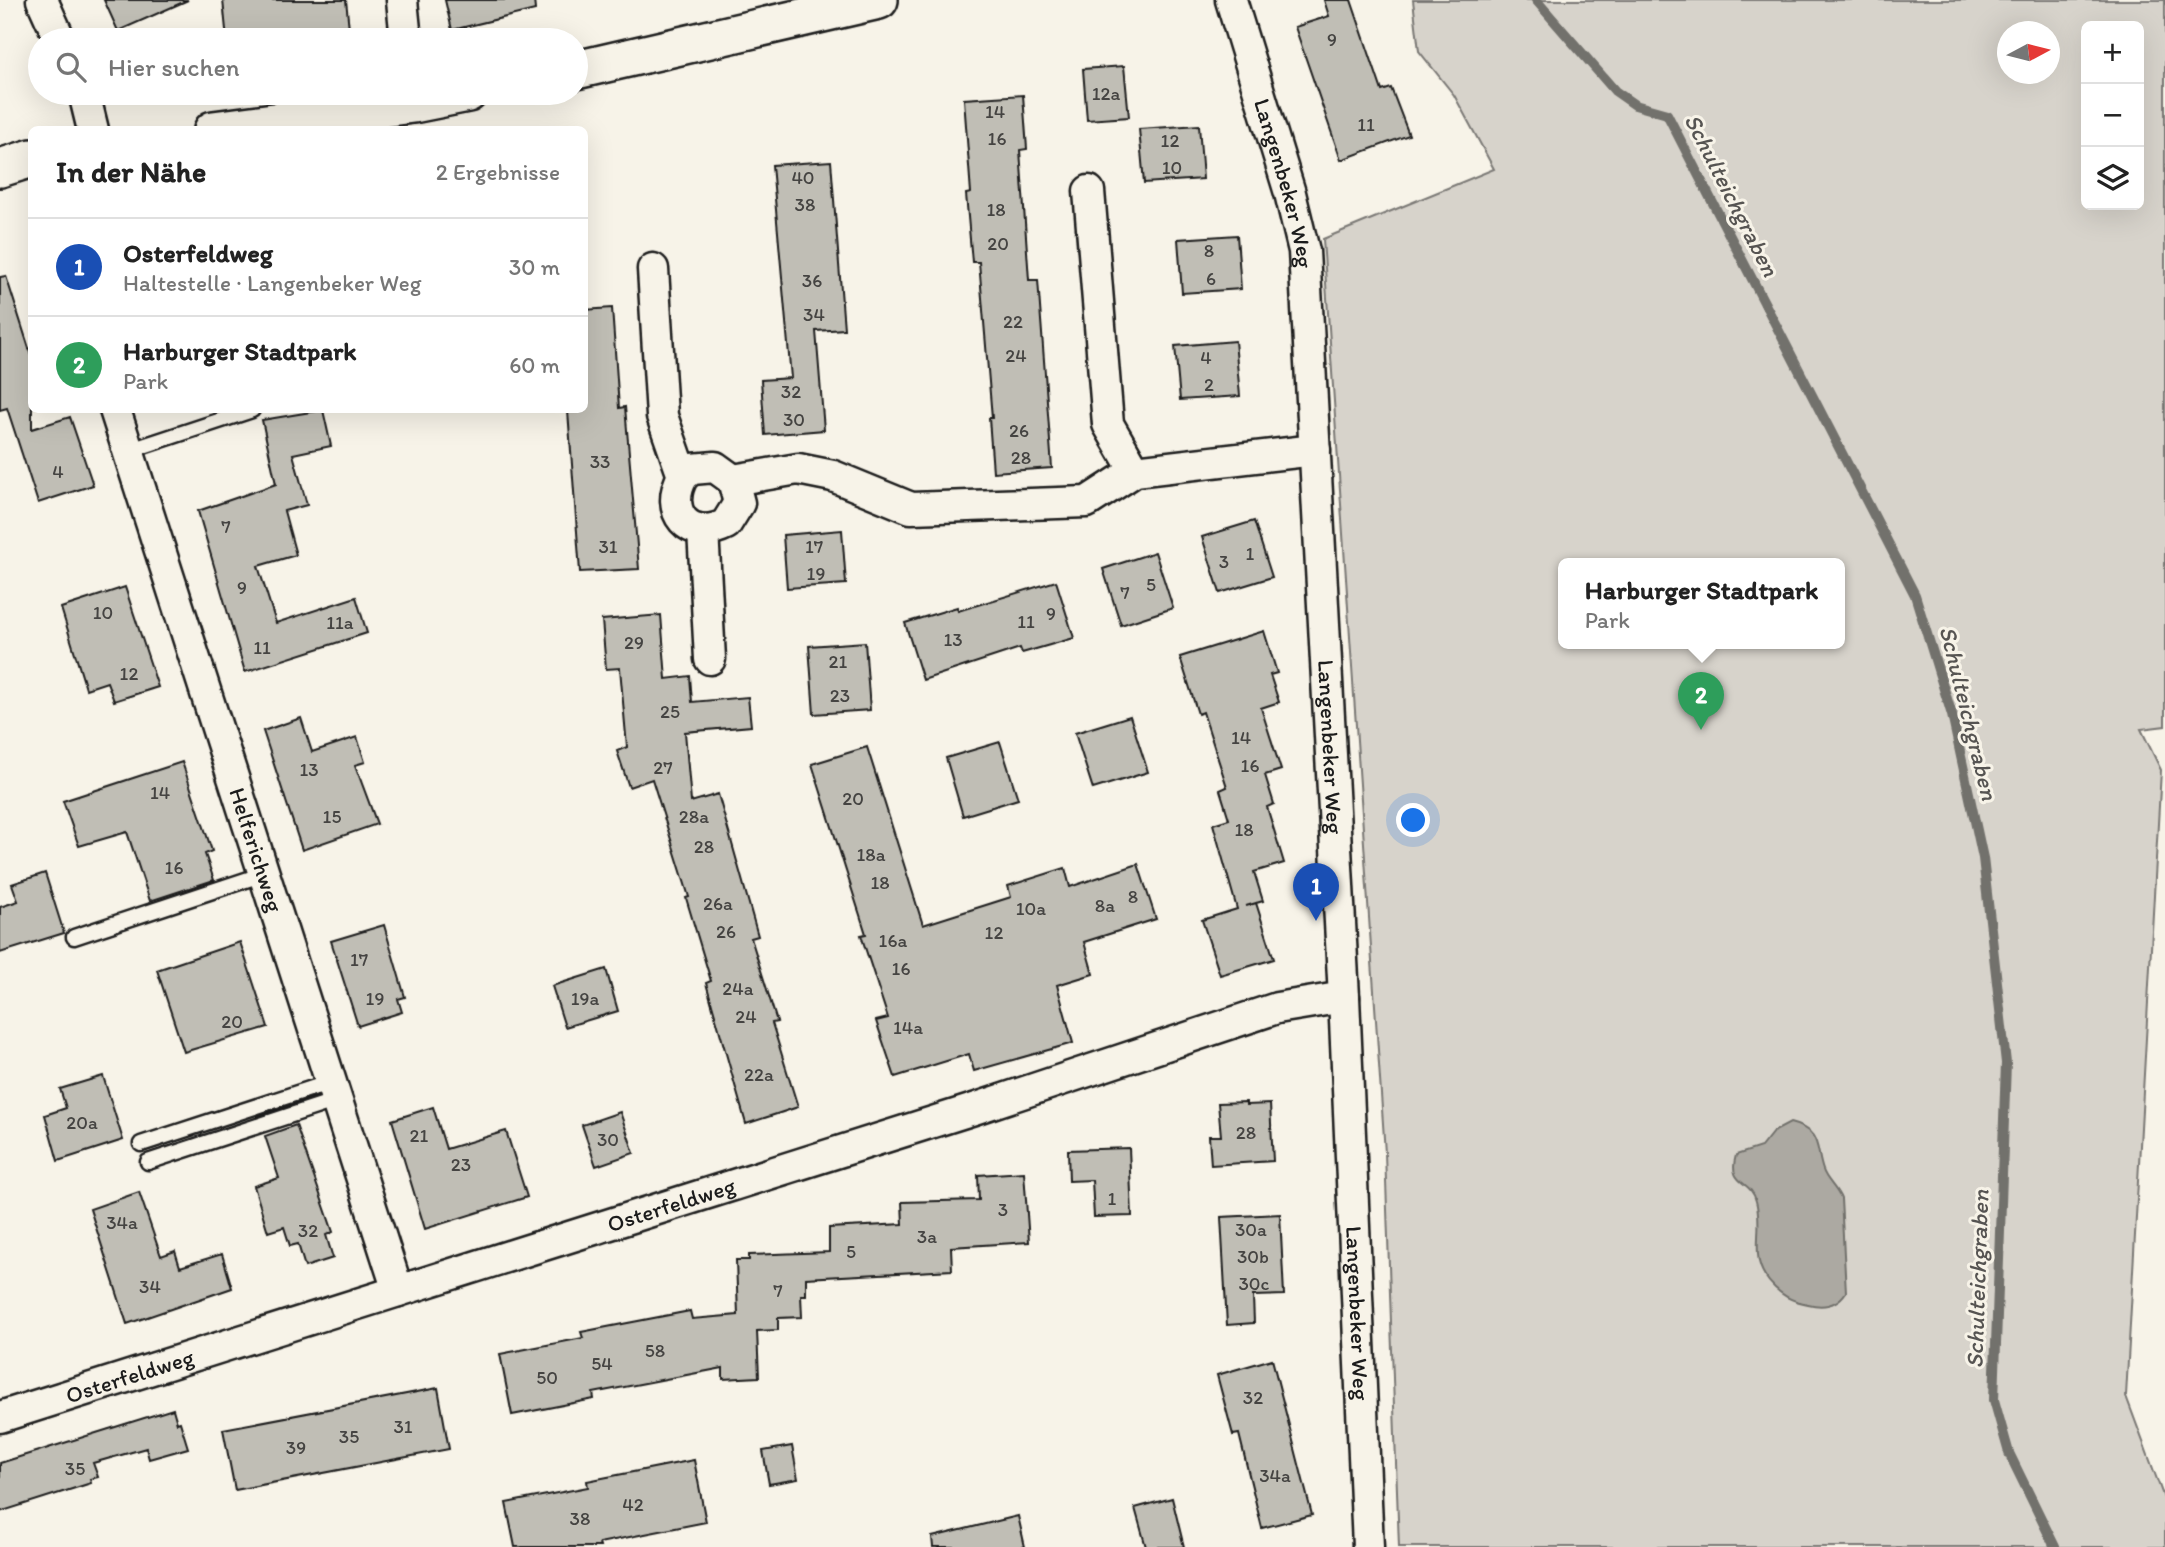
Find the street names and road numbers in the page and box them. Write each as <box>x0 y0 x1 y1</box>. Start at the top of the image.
street label: Langenbeker Weg <box>1248 95 1319 269</box>
street label: Langenbeker Weg <box>1312 659 1349 835</box>
street label: Helferichweg <box>223 784 289 916</box>
street label: Osterfeldweg <box>604 1171 739 1238</box>
street label: Langenbeker Weg <box>1340 1225 1376 1401</box>
street label: Osterfeldweg <box>62 1343 198 1409</box>

